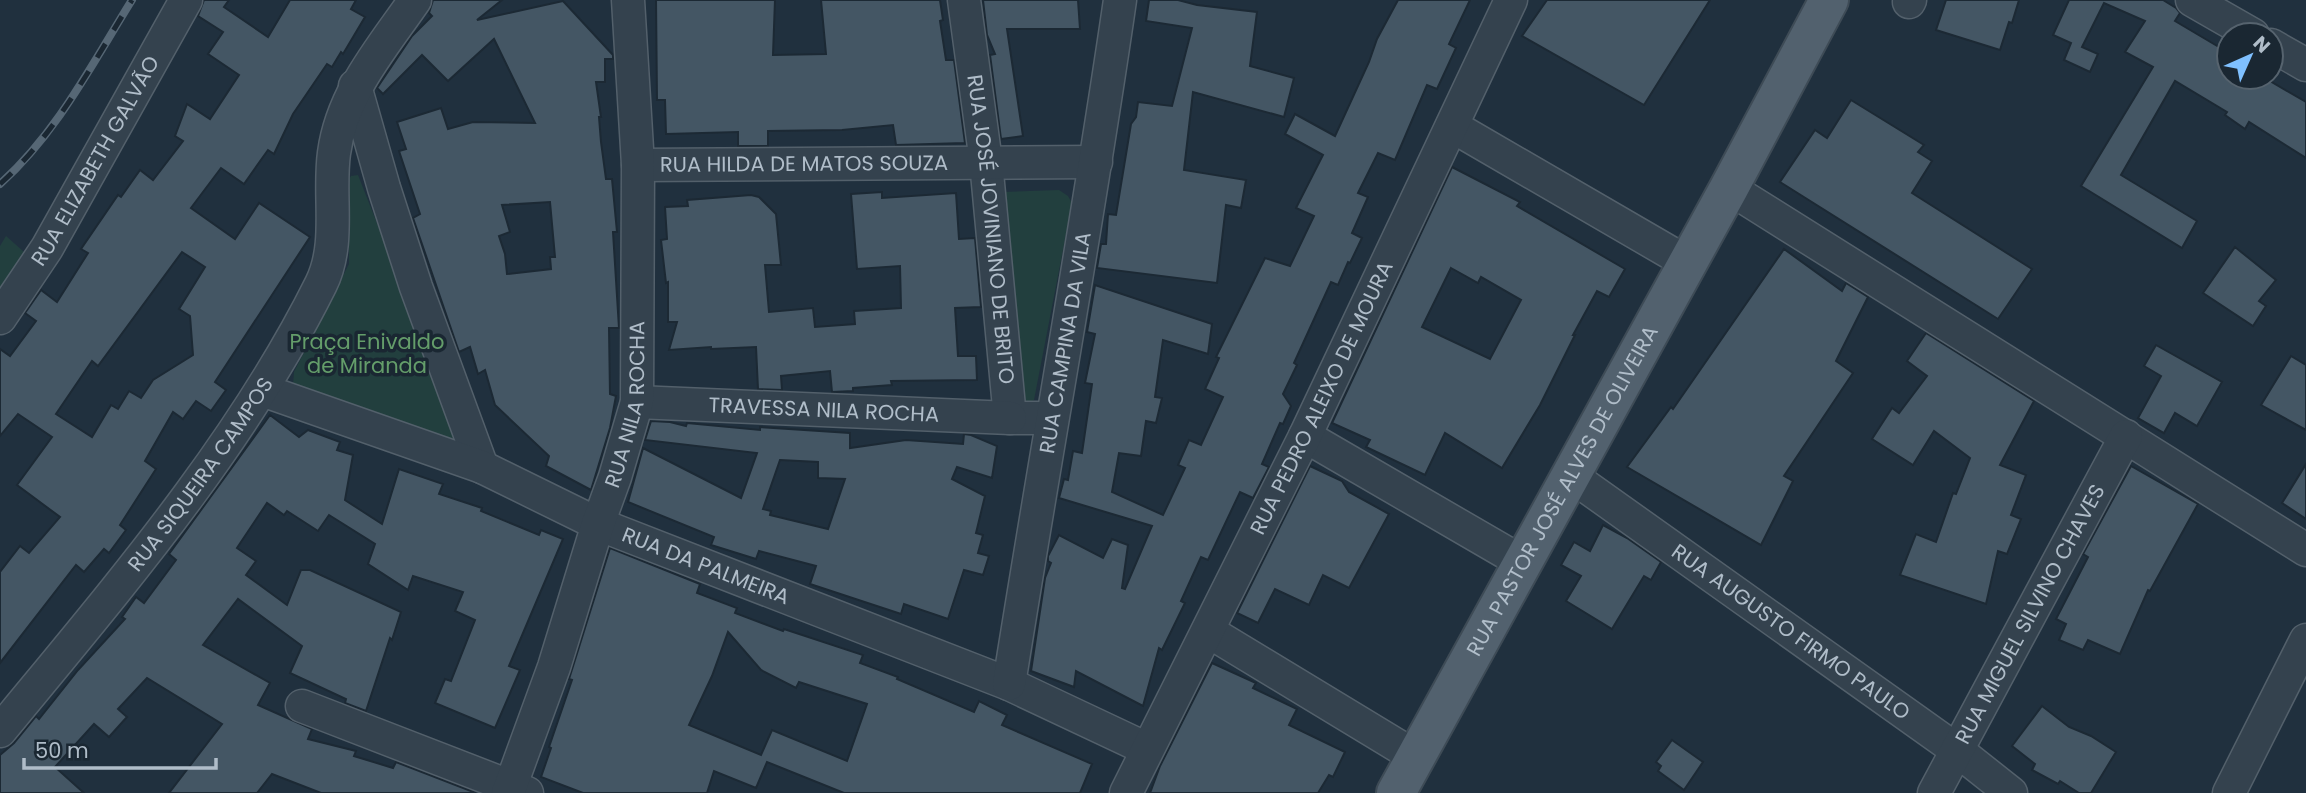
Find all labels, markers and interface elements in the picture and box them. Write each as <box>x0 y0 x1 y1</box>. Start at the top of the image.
north arrow <box>2215 21 2285 91</box>
text: N <box>2247 30 2276 59</box>
street label: RUA ELIZABETH GALVÃO <box>24 50 166 271</box>
street label: RUA JOSÉ JOVINIANO DE BRITO <box>960 73 1022 385</box>
street label: RUA HILDA DE MATOS SOUZA <box>660 148 948 179</box>
street label: RUA CAMPINA DA VILA <box>1032 230 1098 456</box>
street label: RUA PEDRO ALEIXO DE MOURA <box>1243 256 1400 539</box>
street label: RUA PASTOR JOSÉ ALVES DE OLIVEIRA <box>1459 320 1665 661</box>
street label: RUA NILA ROCHA <box>597 321 651 492</box>
park label: Praça Enivaldo de Miranda <box>290 327 444 380</box>
street label: RUA SIQUEIRA CAMPOS <box>121 371 280 577</box>
street label: TRAVESSA NILA ROCHA <box>708 390 940 429</box>
street label: RUA MIGUEL SILVINO CHAVES <box>1948 479 2111 749</box>
street label: RUA DA PALMEIRA <box>618 520 794 611</box>
street label: RUA AUGUSTO FIRMO PAULO <box>1666 537 1916 726</box>
scale bar <box>24 726 217 770</box>
text: 50 m <box>35 736 89 765</box>

